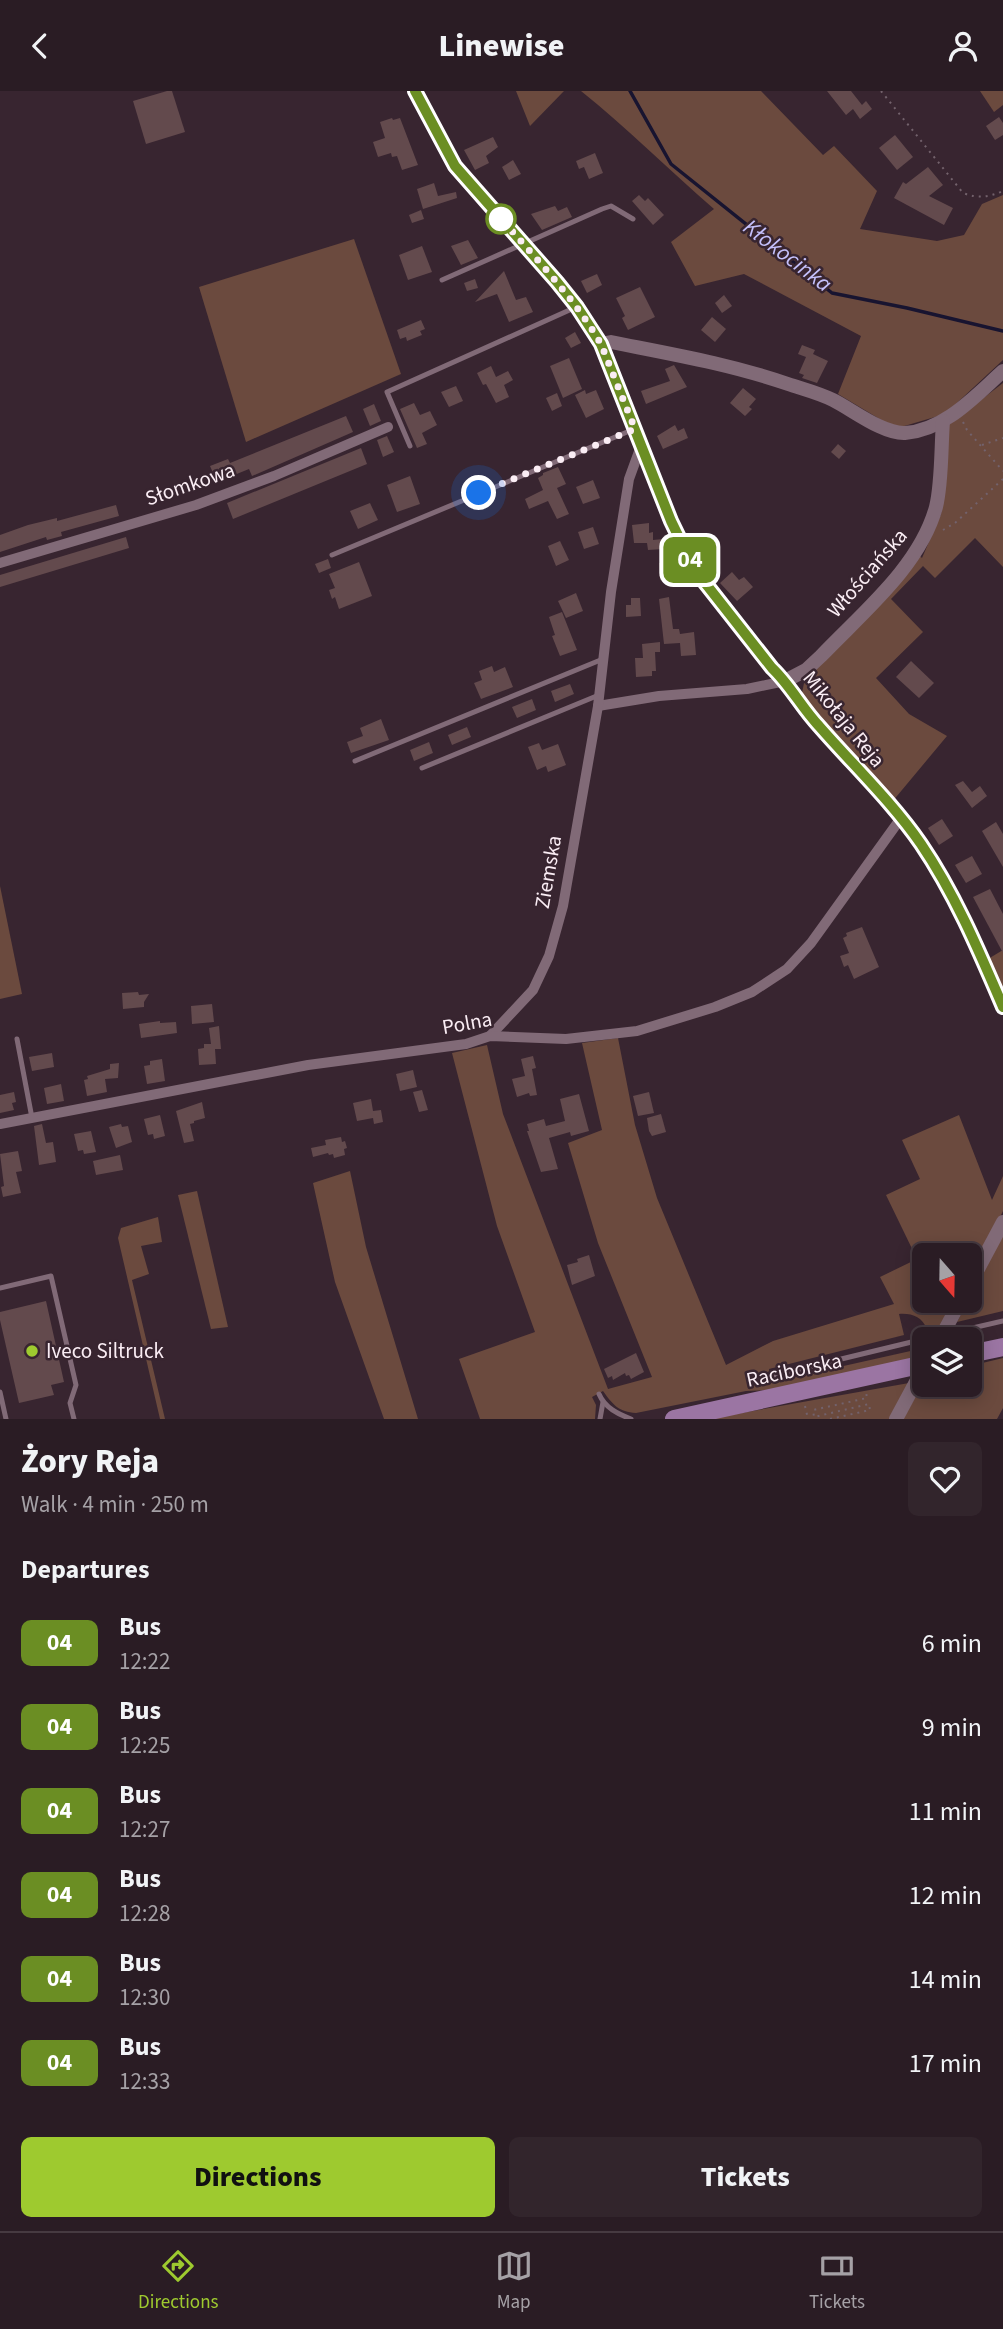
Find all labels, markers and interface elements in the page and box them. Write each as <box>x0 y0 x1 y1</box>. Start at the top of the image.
text: Linewise <box>439 23 564 69</box>
icon: back <box>21 27 59 65</box>
icon: person <box>944 27 982 65</box>
unlabelled marker <box>486 204 516 234</box>
water label: Kłokocinka <box>736 211 839 300</box>
street label: Słomkowa <box>141 455 239 513</box>
your location <box>461 475 496 510</box>
street label: Włościańska <box>820 522 914 624</box>
line badge: 04 <box>658 537 722 583</box>
text: 04 <box>677 542 703 577</box>
street label: Mikołaja Reja <box>796 664 892 774</box>
street label: Ziemska <box>527 833 569 911</box>
street label: Polna <box>440 1004 494 1042</box>
north arrow <box>912 1243 982 1313</box>
map controls <box>912 1243 982 1397</box>
button: layers <box>912 1327 982 1397</box>
place label: Iveco Siltruck <box>46 1336 165 1366</box>
marker: Iveco Siltruck <box>24 1343 40 1359</box>
street label: Raciborska <box>743 1345 845 1395</box>
text: Żory Reja <box>21 1438 159 1485</box>
button: heart <box>908 1442 982 1516</box>
text: Walk · 4 min · 250 m <box>21 1488 209 1521</box>
text: Departures <box>21 1551 149 1588</box>
text: Bus <box>119 1608 161 1645</box>
text: 04 <box>47 1625 72 1660</box>
text: 6 min <box>922 1625 982 1662</box>
text: 12:22 <box>119 1645 170 1678</box>
text: Bus <box>119 1692 161 1729</box>
text: 04 <box>47 1709 72 1744</box>
text: 9 min <box>922 1709 982 1746</box>
text: 12:25 <box>119 1729 170 1762</box>
text: Bus <box>119 1776 161 1813</box>
text: 04 <box>47 1793 72 1828</box>
text: 11 min <box>909 1793 982 1830</box>
text: 12:27 <box>119 1813 170 1846</box>
text: Bus <box>119 1860 161 1897</box>
text: 04 <box>47 1877 72 1912</box>
text: 12 min <box>909 1877 982 1914</box>
text: 12:28 <box>119 1897 170 1930</box>
text: Bus <box>119 1944 161 1981</box>
text: 04 <box>47 1961 72 1996</box>
text: 14 min <box>909 1961 982 1998</box>
text: 12:30 <box>119 1981 170 2014</box>
text: Bus <box>119 2028 161 2065</box>
text: 04 <box>47 2045 72 2080</box>
text: 17 min <box>909 2045 982 2082</box>
text: 12:33 <box>119 2065 170 2098</box>
button: Directions <box>21 2137 495 2217</box>
button: Tickets <box>509 2137 982 2217</box>
tab: Directions <box>138 2247 219 2316</box>
tab: Map <box>495 2247 533 2316</box>
tab: Tickets <box>809 2247 865 2316</box>

